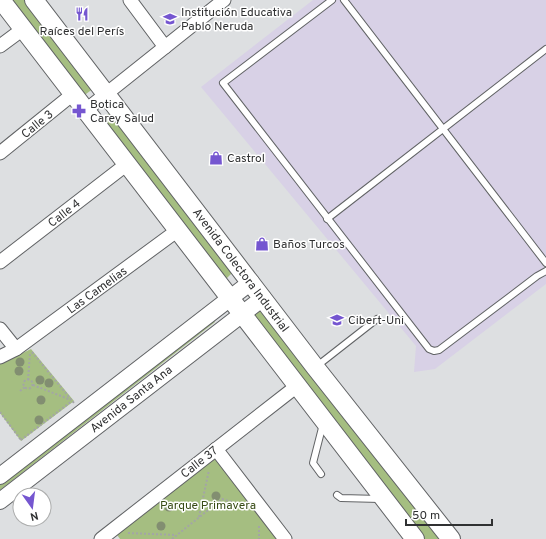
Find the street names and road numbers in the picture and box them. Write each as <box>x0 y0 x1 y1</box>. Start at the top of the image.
street label: Calle 3 <box>18 107 57 143</box>
street label: Calle 4 <box>45 196 84 232</box>
street label: Avenida Colectora Industrial <box>188 205 292 336</box>
street label: Las Camelias <box>64 264 131 318</box>
street label: Avenida Santa Ana <box>87 363 176 437</box>
street label: Calle 37 <box>178 443 221 482</box>

